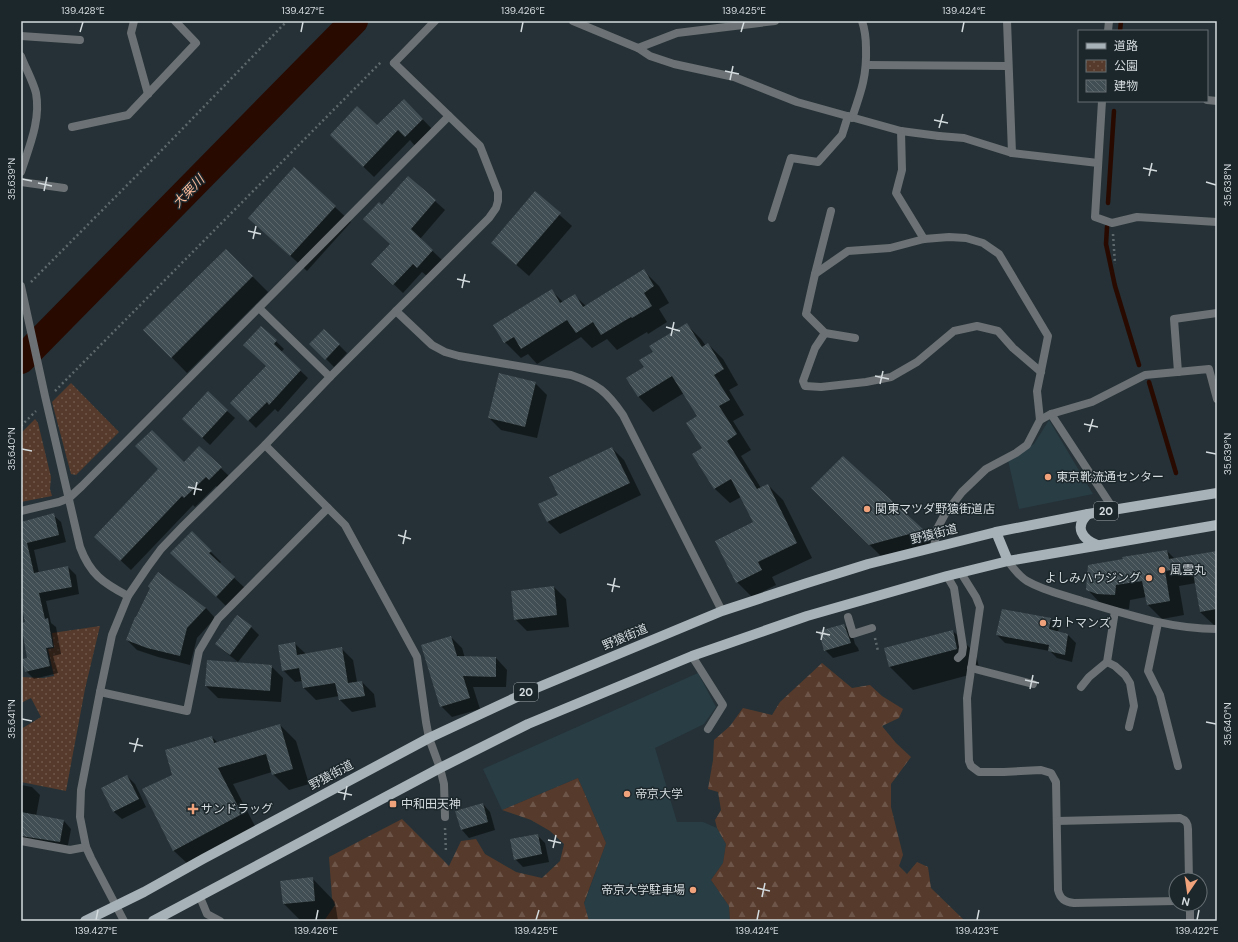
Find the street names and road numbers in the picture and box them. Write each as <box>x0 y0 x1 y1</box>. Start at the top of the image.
road number: 20 <box>1094 502 1118 520</box>
street label: 野猿街道 <box>909 520 959 548</box>
street label: 野猿街道 <box>600 620 650 654</box>
road number: 20 <box>514 683 538 701</box>
street label: 野猿街道 <box>306 757 356 793</box>

